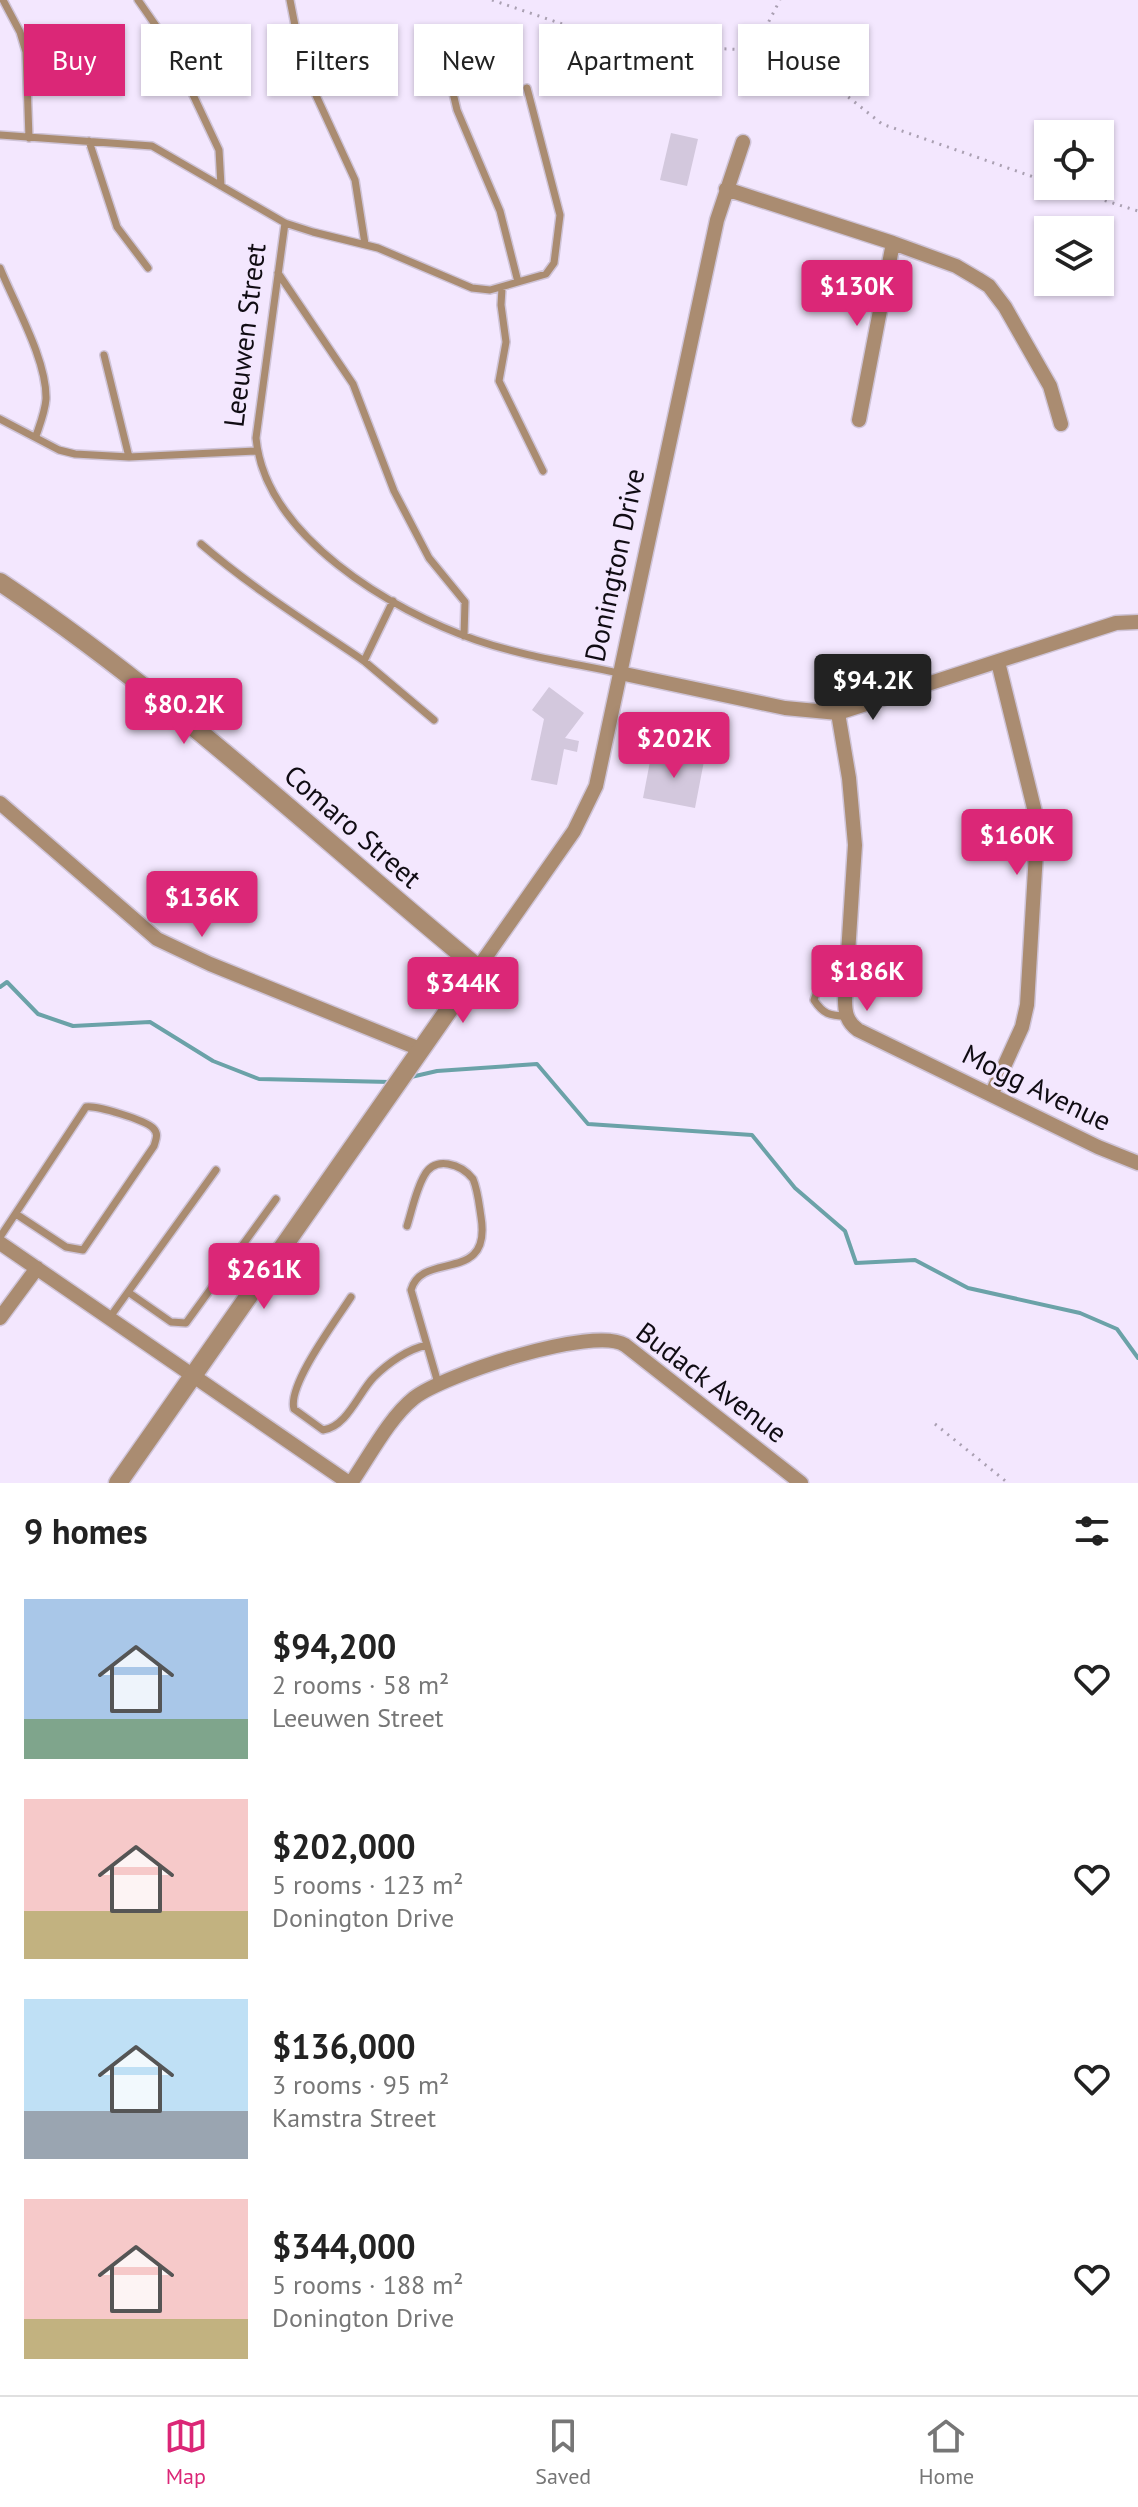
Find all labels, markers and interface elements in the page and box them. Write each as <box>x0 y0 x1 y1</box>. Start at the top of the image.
chip: Buy <box>24 24 125 96</box>
chip: Rent <box>141 24 251 96</box>
chip: Filters <box>267 24 398 96</box>
chip: New <box>414 24 523 96</box>
chip: Apartment <box>539 24 722 96</box>
chip: House <box>738 24 869 96</box>
map controls <box>1034 120 1114 296</box>
button: locate <box>1034 120 1114 200</box>
button: layers <box>1034 216 1114 296</box>
street label: Leeuwen Street <box>214 241 274 429</box>
pin: $130K <box>801 260 913 328</box>
text: $130K <box>819 269 895 302</box>
street label: Donington Drive <box>576 465 652 665</box>
pin: $94.2K <box>808 654 938 722</box>
text: $94.2K <box>832 663 914 696</box>
pin: $80.2K <box>119 678 249 746</box>
text: $80.2K <box>143 687 225 720</box>
pin: $202K <box>618 712 730 780</box>
text: $202K <box>636 721 712 754</box>
street label: Comaro Street <box>277 756 430 896</box>
pin: $160K <box>961 809 1073 877</box>
text: $160K <box>979 818 1055 851</box>
pin: $136K <box>146 871 258 939</box>
text: $136K <box>164 880 240 913</box>
pin: $186K <box>811 945 923 1013</box>
text: $186K <box>829 954 905 987</box>
pin: $344K <box>407 957 519 1025</box>
text: $344K <box>425 966 501 999</box>
street label: Mogg Avenue <box>956 1035 1118 1139</box>
pin: $261K <box>208 1243 320 1311</box>
text: $261K <box>226 1252 302 1285</box>
street label: Budack Avenue <box>629 1313 795 1451</box>
text: 9 homes <box>24 1509 148 1553</box>
icon: filters <box>1070 1509 1114 1553</box>
text: $94,200 <box>272 1624 396 1668</box>
icon: home <box>88 1631 184 1727</box>
icon: heart <box>1070 1657 1114 1701</box>
text: 2 rooms · 58 m² <box>272 1668 449 1701</box>
text: Leeuwen Street <box>272 1701 444 1734</box>
text: $202,000 <box>272 1824 416 1868</box>
icon: home <box>88 1831 184 1927</box>
icon: heart <box>1070 1857 1114 1901</box>
text: 5 rooms · 123 m² <box>272 1868 464 1901</box>
text: Donington Drive <box>272 1901 454 1934</box>
text: $136,000 <box>272 2024 416 2068</box>
icon: home <box>88 2031 184 2127</box>
icon: heart <box>1070 2057 1114 2101</box>
text: 3 rooms · 95 m² <box>272 2068 449 2101</box>
text: Kamstra Street <box>272 2101 436 2134</box>
text: $344,000 <box>272 2224 416 2268</box>
icon: home <box>88 2231 184 2327</box>
icon: heart <box>1070 2257 1114 2301</box>
text: 5 rooms · 188 m² <box>272 2268 464 2301</box>
text: Donington Drive <box>272 2301 454 2334</box>
tab: Map <box>164 2414 208 2490</box>
tab: Saved <box>535 2414 591 2490</box>
tab: Home <box>919 2414 974 2490</box>

